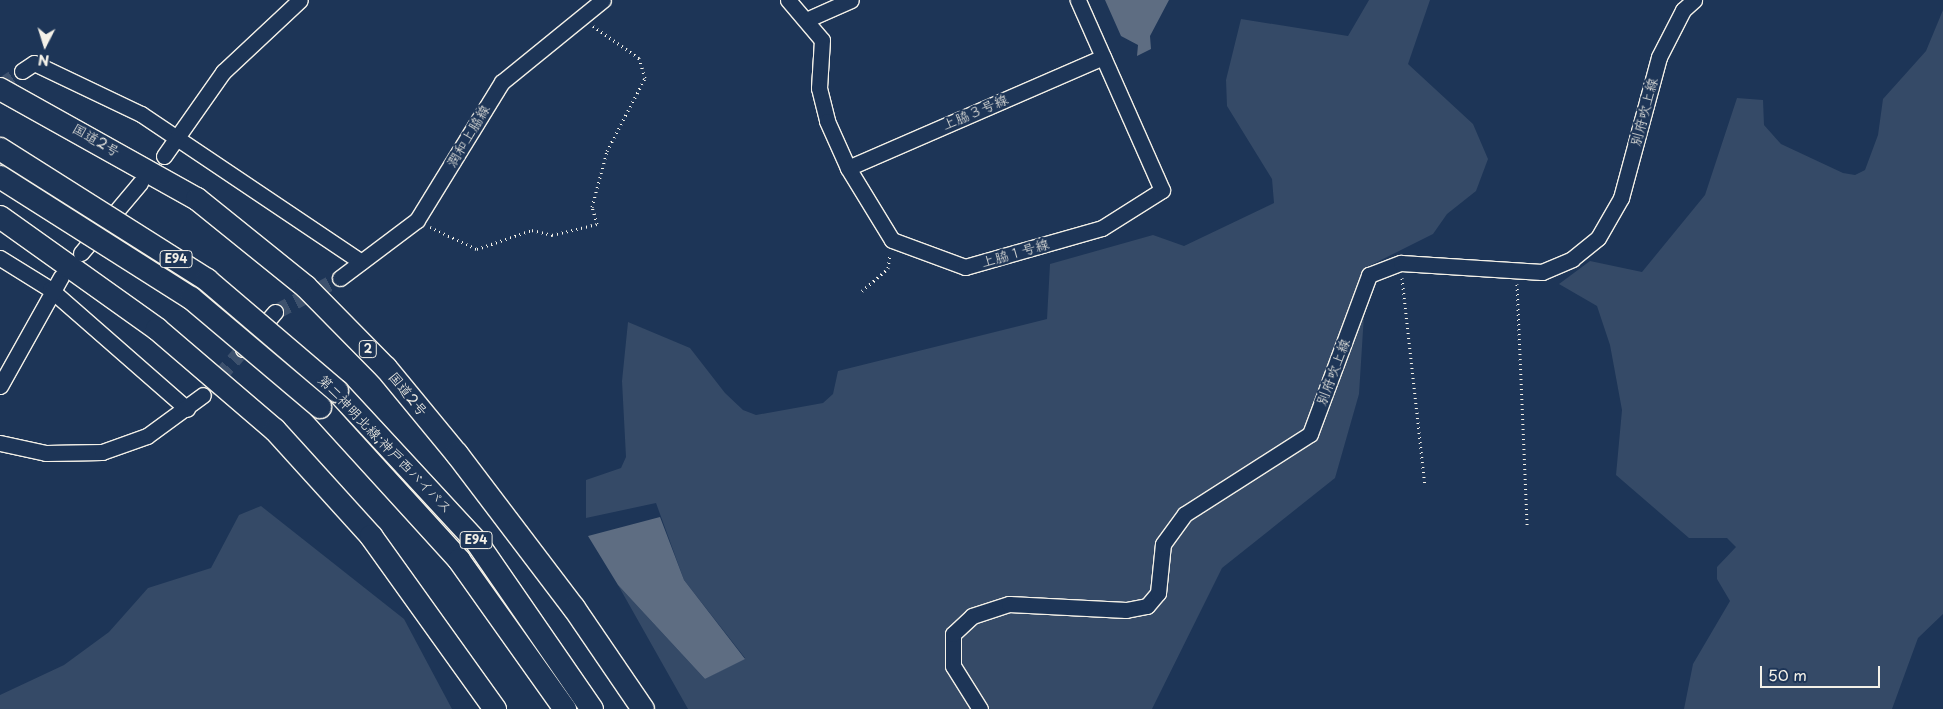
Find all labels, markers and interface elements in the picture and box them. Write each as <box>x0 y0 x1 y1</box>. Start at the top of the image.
north arrow <box>20 20 70 70</box>
text: N <box>37 49 50 71</box>
street label: 別府吹上線 <box>1627 76 1661 148</box>
street label: 上脇３号線 <box>940 91 1010 133</box>
street label: 潤和上脇線 <box>443 102 493 170</box>
street label: 国道2号 <box>69 120 123 160</box>
street label: 上脇１号線 <box>979 235 1051 271</box>
road number: E94 <box>158 250 194 268</box>
street label: 別府吹上線 <box>1313 336 1353 408</box>
road number: 2 <box>358 339 378 358</box>
street label: 国道2号 <box>385 369 431 419</box>
street label: 第二神明北線;神戸西バイパス <box>314 371 456 517</box>
road number: E94 <box>458 530 494 550</box>
scale bar <box>1763 656 1883 688</box>
text: 50 m <box>1768 663 1807 686</box>

